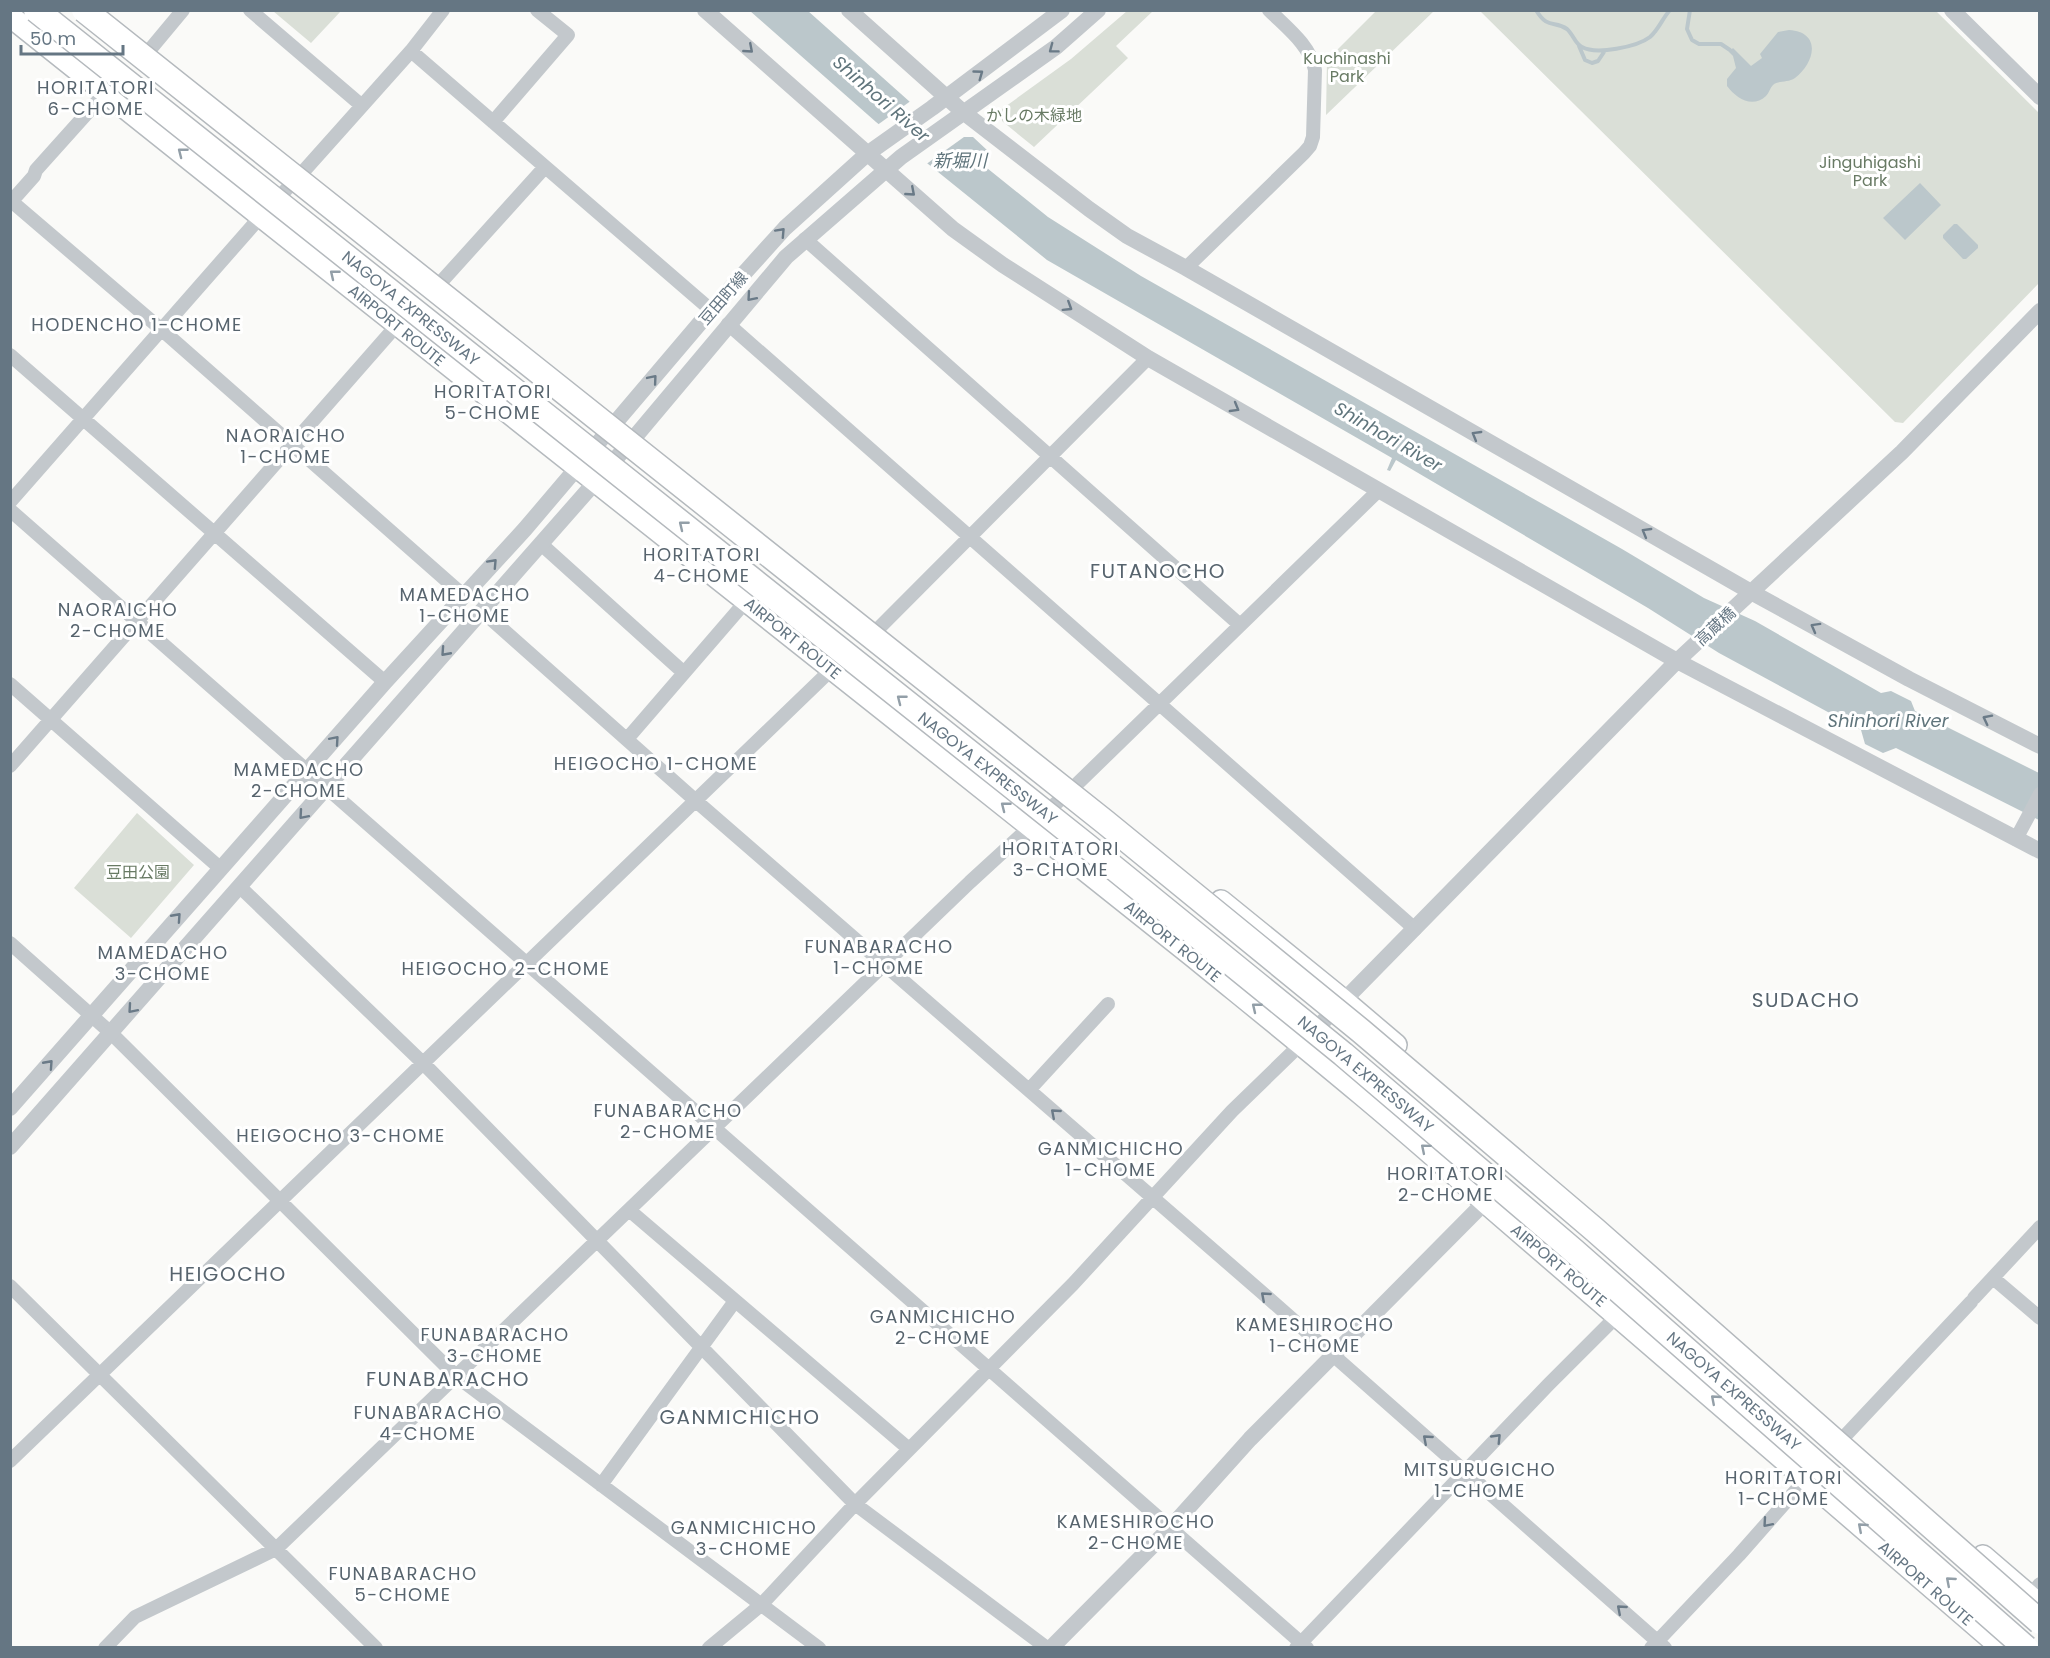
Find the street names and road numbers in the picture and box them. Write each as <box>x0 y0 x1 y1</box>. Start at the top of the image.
street label: NAGOYA EXPRESSWAY <box>337 246 485 372</box>
street label: 豆田町線 <box>694 267 753 330</box>
street label: AIRPORT ROUTE <box>343 279 450 372</box>
street label: AIRPORT ROUTE <box>739 592 846 685</box>
street label: 高蔵橋 <box>1690 602 1741 651</box>
street label: NAGOYA EXPRESSWAY <box>913 707 1063 831</box>
street label: AIRPORT ROUTE <box>1119 895 1226 988</box>
street label: NAGOYA EXPRESSWAY <box>1293 1011 1439 1139</box>
street label: AIRPORT ROUTE <box>1506 1218 1612 1312</box>
street label: NAGOYA EXPRESSWAY <box>1661 1326 1806 1457</box>
street label: AIRPORT ROUTE <box>1873 1536 1978 1631</box>

